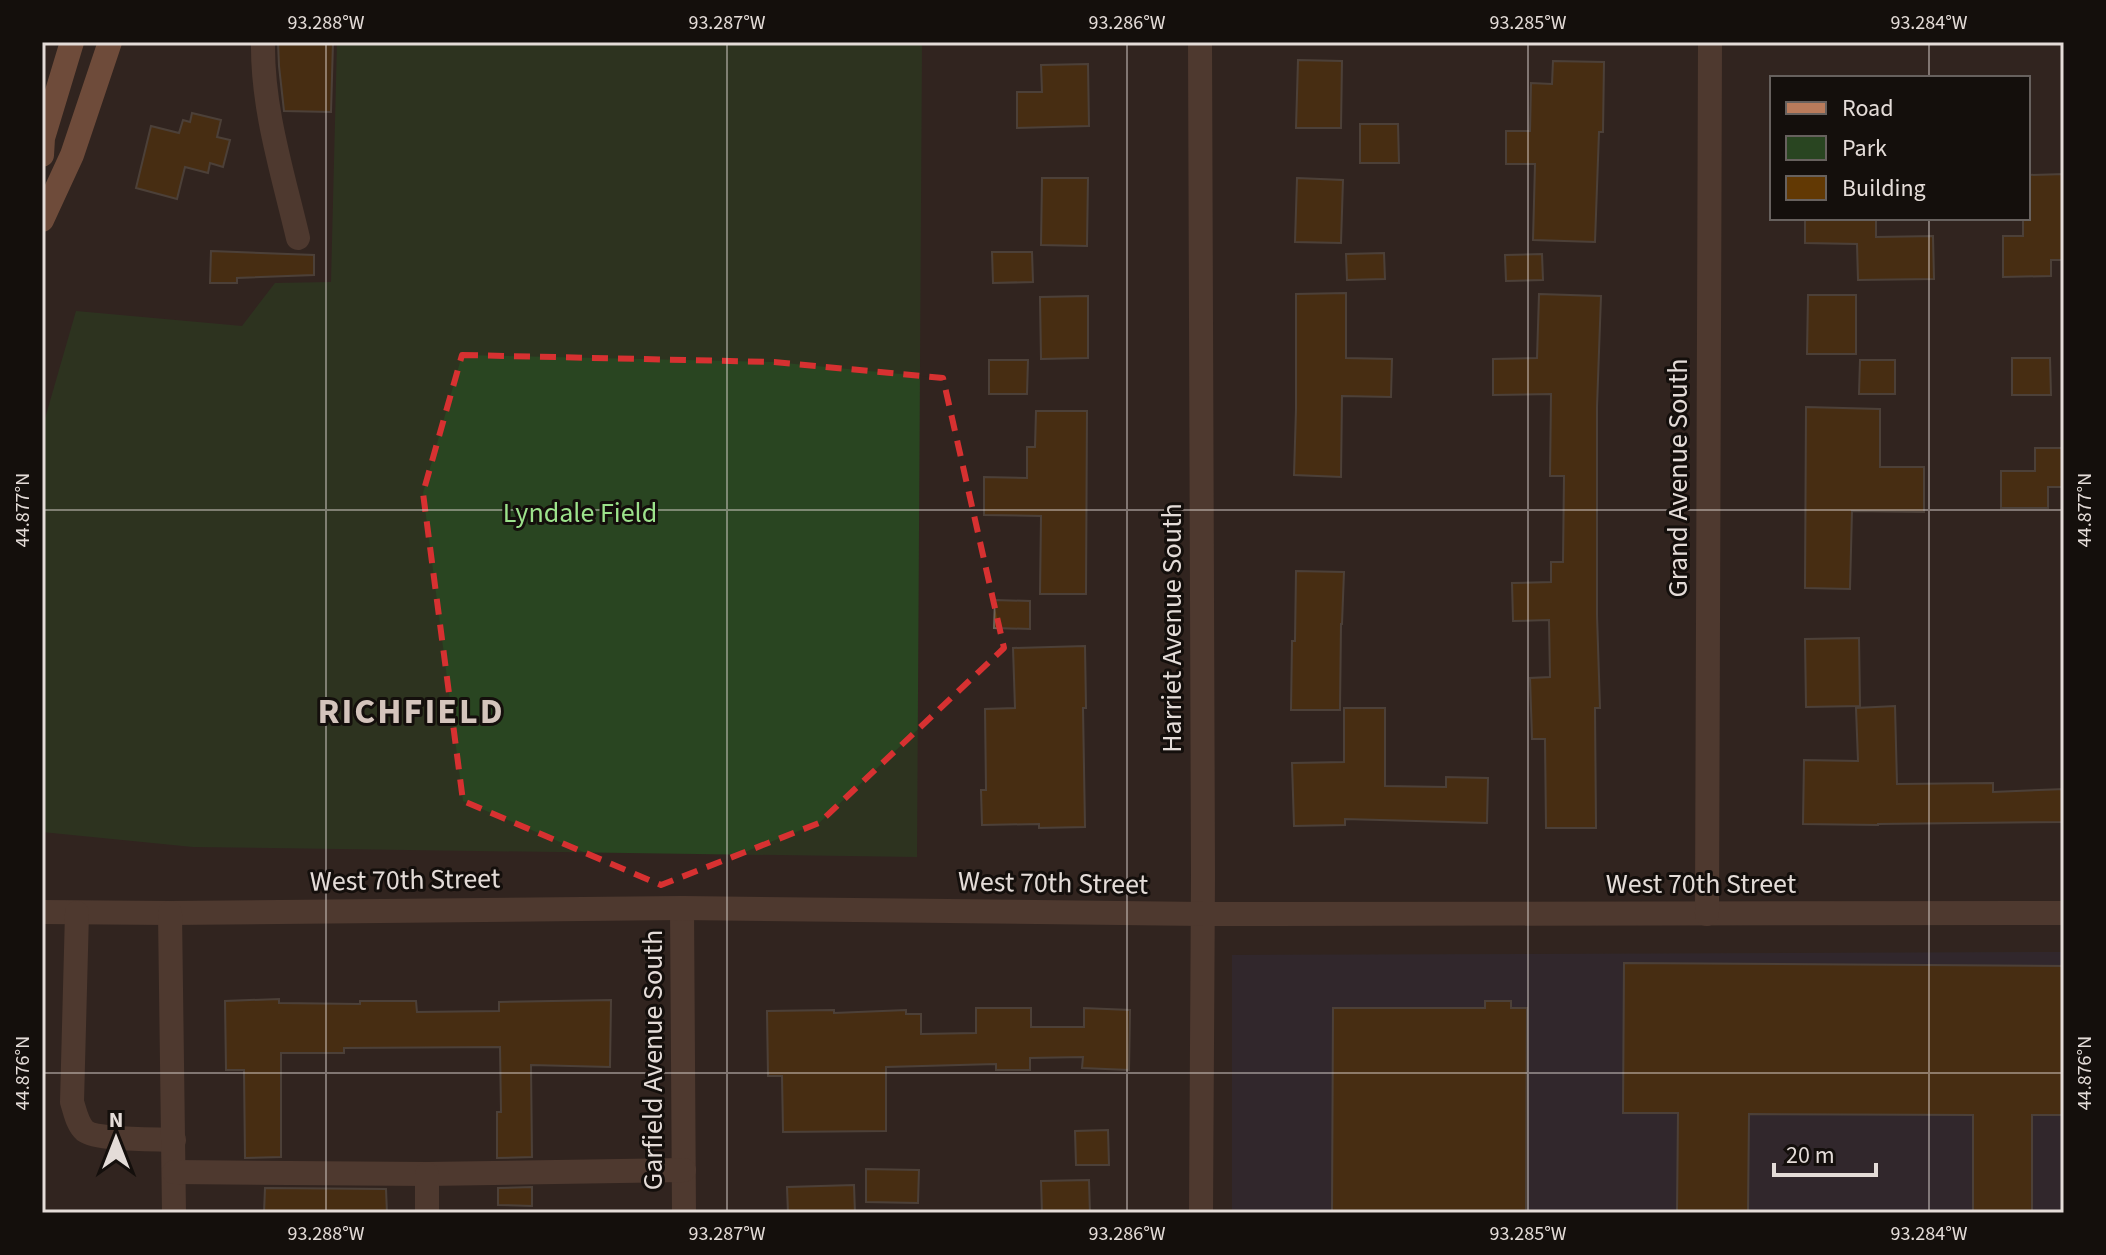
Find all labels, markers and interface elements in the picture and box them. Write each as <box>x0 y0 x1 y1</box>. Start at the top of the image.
text: 93.288°W <box>287 9 365 37</box>
text: 93.287°W <box>688 9 766 37</box>
text: 93.286°W <box>1088 9 1166 37</box>
text: 93.285°W <box>1489 9 1567 37</box>
text: 93.284°W <box>1890 9 1968 37</box>
legend <box>1770 76 2030 220</box>
text: Road <box>1842 91 1894 126</box>
text: Park <box>1842 131 1887 166</box>
text: Building <box>1842 171 1926 206</box>
street label: Grand Avenue South <box>1658 359 1698 597</box>
text: 44.877°N <box>9 473 37 547</box>
text: 44.877°N <box>2071 473 2099 547</box>
park label: Lyndale Field <box>503 493 657 533</box>
street label: Harriet Avenue South <box>1152 503 1192 753</box>
district label: RICHFIELD <box>317 686 505 737</box>
street label: West 70th Street <box>309 858 501 902</box>
street label: West 70th Street <box>957 861 1149 905</box>
street label: West 70th Street <box>1606 864 1797 904</box>
street label: Garfield Avenue South <box>633 930 673 1190</box>
text: 44.876°N <box>9 1036 37 1110</box>
text: 44.876°N <box>2071 1036 2099 1110</box>
north arrow <box>76 1099 156 1179</box>
text: N <box>109 1104 123 1136</box>
scale bar <box>1774 1127 1876 1177</box>
text: 20 m <box>1786 1138 1835 1173</box>
text: 93.288°W <box>287 1220 365 1248</box>
text: 93.287°W <box>688 1220 766 1248</box>
text: 93.286°W <box>1088 1220 1166 1248</box>
text: 93.285°W <box>1489 1220 1567 1248</box>
text: 93.284°W <box>1890 1220 1968 1248</box>

